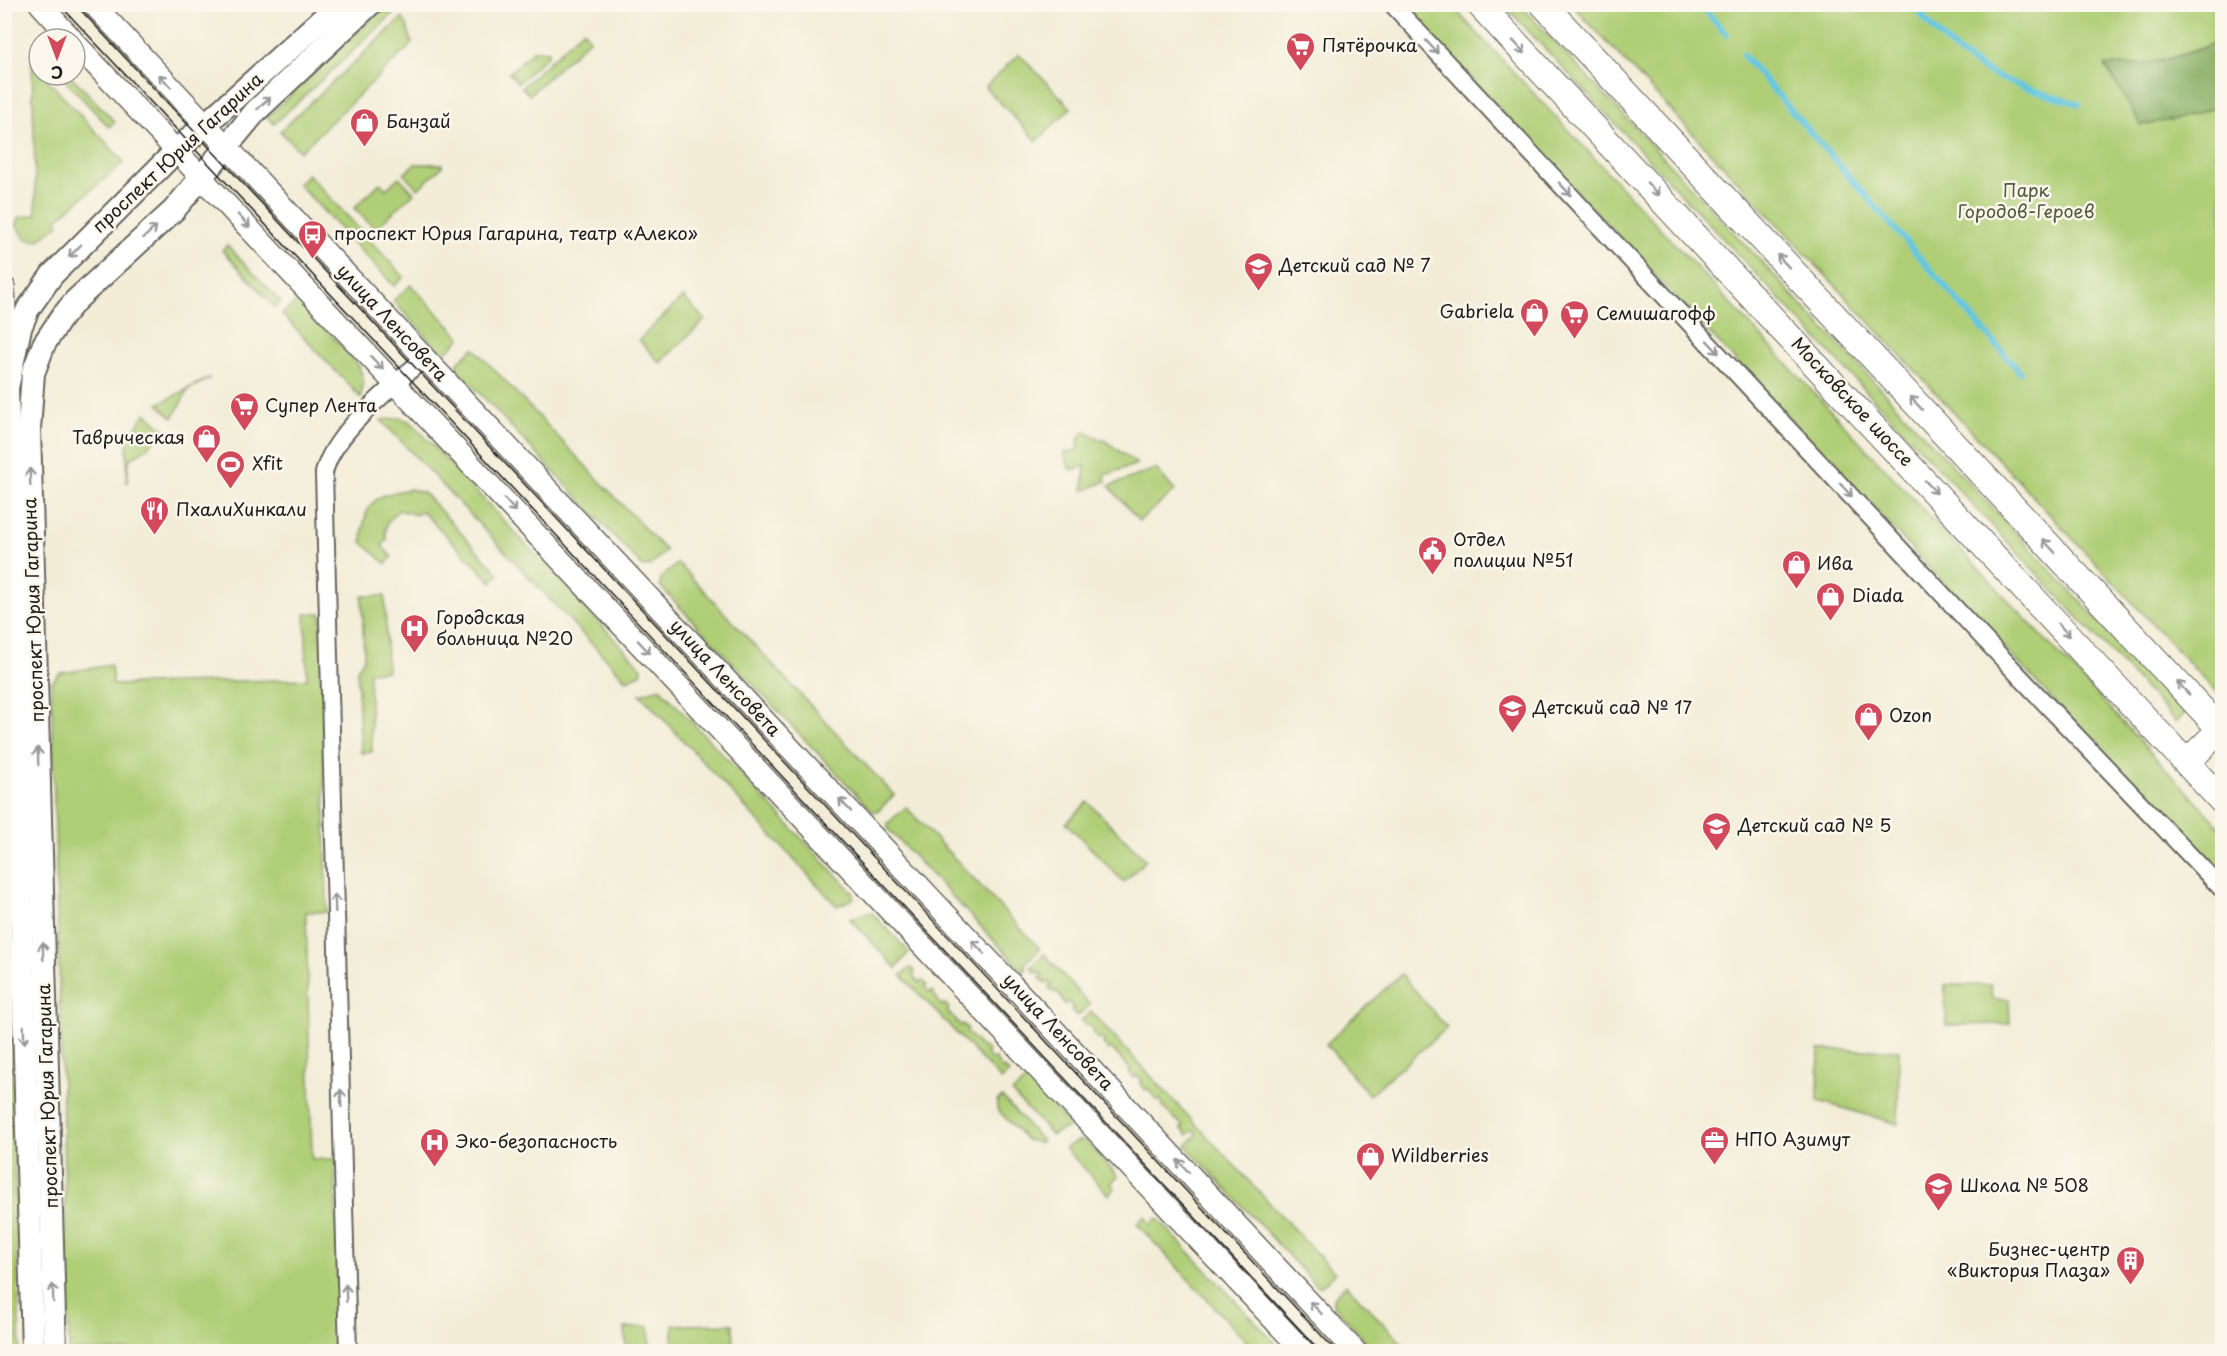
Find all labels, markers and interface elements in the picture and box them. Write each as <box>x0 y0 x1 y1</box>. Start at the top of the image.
north arrow <box>27 27 87 87</box>
supermarket icon: Пятёрочка <box>1285 30 1317 72</box>
place label: Пятёрочка <box>1322 31 1418 58</box>
one-way arrow <box>1425 39 1439 54</box>
one-way arrow <box>1512 39 1526 54</box>
text: С <box>51 61 63 85</box>
street label: проспект Юрия Гагарина <box>86 65 269 238</box>
one-way arrow <box>158 74 172 89</box>
one-way arrow <box>257 96 272 110</box>
shop icon: Банзай <box>349 106 381 148</box>
place label: Банзай <box>386 107 451 134</box>
park label: Парк Городов-Героев <box>1958 176 2094 224</box>
one-way arrow <box>1558 182 1572 197</box>
one-way arrow <box>1645 182 1660 197</box>
one-way arrow <box>236 213 251 228</box>
bus stop icon: проспект Юрия Гагарина, театр «Алеко» <box>297 218 329 260</box>
place label: проспект Юрия Гагарина, театр «Алеко» <box>334 219 698 246</box>
one-way arrow <box>142 225 157 239</box>
one-way arrow <box>67 243 82 258</box>
school or university icon: Детский сад № 7 <box>1242 250 1274 292</box>
place label: Детский сад № 7 <box>1278 251 1431 278</box>
one-way arrow <box>1776 254 1790 269</box>
street label: улица Ленсовета <box>331 257 455 387</box>
shop icon: Gabriela <box>1519 296 1551 338</box>
place label: Gabriela <box>1440 297 1515 324</box>
supermarket icon: Семишагофф <box>1559 298 1591 340</box>
place label: Семишагофф <box>1596 299 1716 326</box>
street label: Московское шоссе <box>1786 330 1920 472</box>
one-way arrow <box>1706 339 1720 354</box>
one-way arrow <box>370 355 384 370</box>
supermarket icon: Супер Лента <box>228 390 260 432</box>
place label: Супер Лента <box>265 391 377 418</box>
one-way arrow <box>1909 396 1923 411</box>
shop icon: Таврическая <box>190 422 222 464</box>
place label: Таврическая <box>72 423 185 450</box>
sports icon: Xfit <box>215 448 247 490</box>
place label: Xfit <box>252 449 283 476</box>
one-way arrow <box>24 468 36 488</box>
one-way arrow <box>1924 479 1938 494</box>
one-way arrow <box>1838 482 1852 497</box>
restaurant icon: ПхалиХинкали <box>139 494 171 536</box>
place label: ПхалиХинкали <box>176 495 307 522</box>
street label: проспект Юрия Гагарина <box>15 497 50 723</box>
one-way arrow <box>503 497 517 512</box>
place label: Отдел полиции №51 <box>1453 525 1573 573</box>
public building icon: Отдел полиции №51 <box>1416 534 1448 576</box>
one-way arrow <box>2042 539 2056 554</box>
shop icon: Ива <box>1780 548 1812 590</box>
place label: Ива <box>1817 549 1854 576</box>
shop icon: Diada <box>1815 580 1847 622</box>
place label: Diada <box>1852 581 1904 608</box>
place label: Городская больница №20 <box>436 603 573 651</box>
hospital icon: Городская больница №20 <box>399 612 431 654</box>
street label: улица Ленсовета <box>664 612 788 742</box>
one-way arrow <box>2057 622 2071 637</box>
one-way arrow <box>637 640 651 655</box>
one-way arrow <box>2175 681 2190 696</box>
school or university icon: Детский сад № 17 <box>1496 692 1528 734</box>
place label: Детский сад № 17 <box>1532 693 1692 720</box>
shop icon: Ozon <box>1852 700 1884 742</box>
place label: Ozon <box>1889 701 1932 728</box>
one-way arrow <box>32 747 44 767</box>
one-way arrow <box>837 797 852 812</box>
school or university icon: Детский сад № 5 <box>1701 810 1733 852</box>
place label: Детский сад № 5 <box>1737 811 1891 838</box>
one-way arrow <box>330 894 341 914</box>
one-way arrow <box>971 940 985 955</box>
one-way arrow <box>38 942 49 962</box>
street label: улица Ленсовета <box>997 966 1121 1096</box>
street label: проспект Юрия Гагарина <box>29 983 64 1209</box>
one-way arrow <box>19 1024 30 1044</box>
one-way arrow <box>335 1089 347 1109</box>
office icon: НПО Азимут <box>1698 1124 1730 1166</box>
place label: НПО Азимут <box>1735 1125 1851 1152</box>
hospital icon: Эко-безопасность <box>419 1126 451 1168</box>
place label: Эко-безопасность <box>455 1127 617 1154</box>
shop icon: Wildberries <box>1354 1140 1386 1182</box>
place label: Wildberries <box>1391 1141 1489 1168</box>
one-way arrow <box>1176 1159 1190 1174</box>
school or university icon: Школа № 508 <box>1923 1170 1955 1212</box>
place label: Школа № 508 <box>1960 1171 2089 1198</box>
place label: Бизнес-центр «Виктория Плаза» <box>1947 1235 2110 1283</box>
building icon: Бизнес-центр «Виктория Плаза» <box>2115 1244 2147 1286</box>
one-way arrow <box>47 1284 59 1304</box>
one-way arrow <box>341 1284 352 1304</box>
one-way arrow <box>1309 1301 1323 1316</box>

